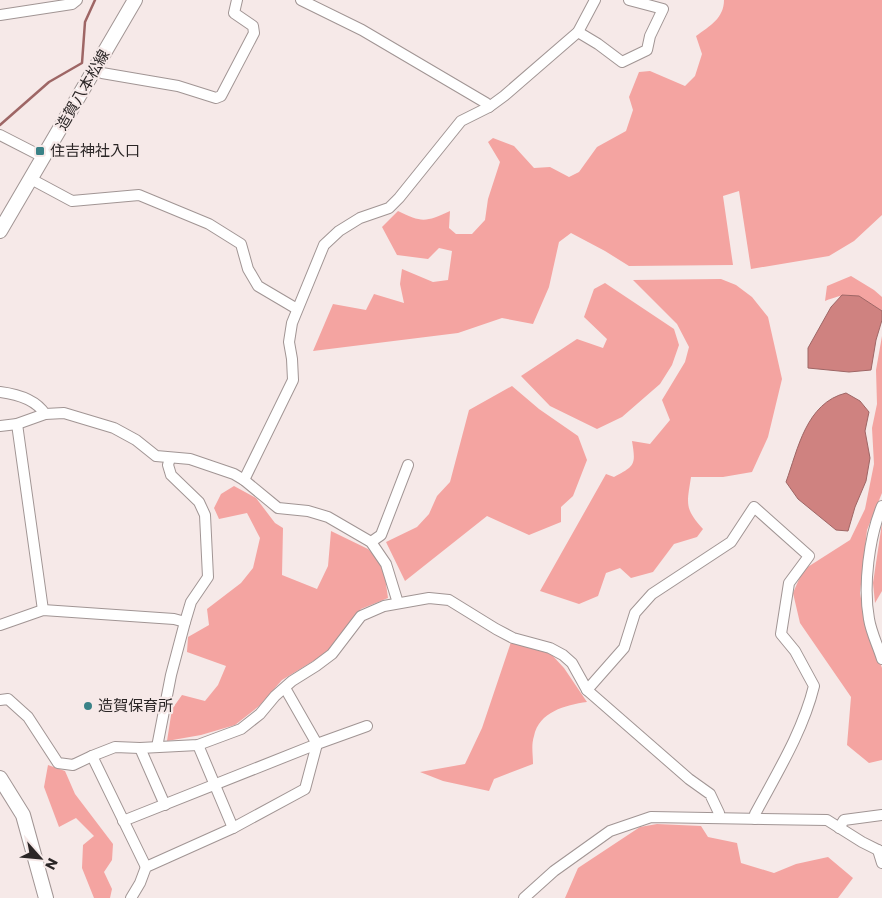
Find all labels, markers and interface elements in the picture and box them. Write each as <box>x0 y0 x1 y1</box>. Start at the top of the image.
street label: 造賀八本松線 <box>51 46 114 134</box>
place label: 住吉神社入口 <box>50 140 140 161</box>
marker: 住吉神社入口 <box>34 145 46 157</box>
place label: 造賀保育所 <box>98 695 173 716</box>
marker: 造賀保育所 <box>82 700 94 712</box>
north arrow <box>15 833 65 883</box>
text: N <box>40 855 63 873</box>

